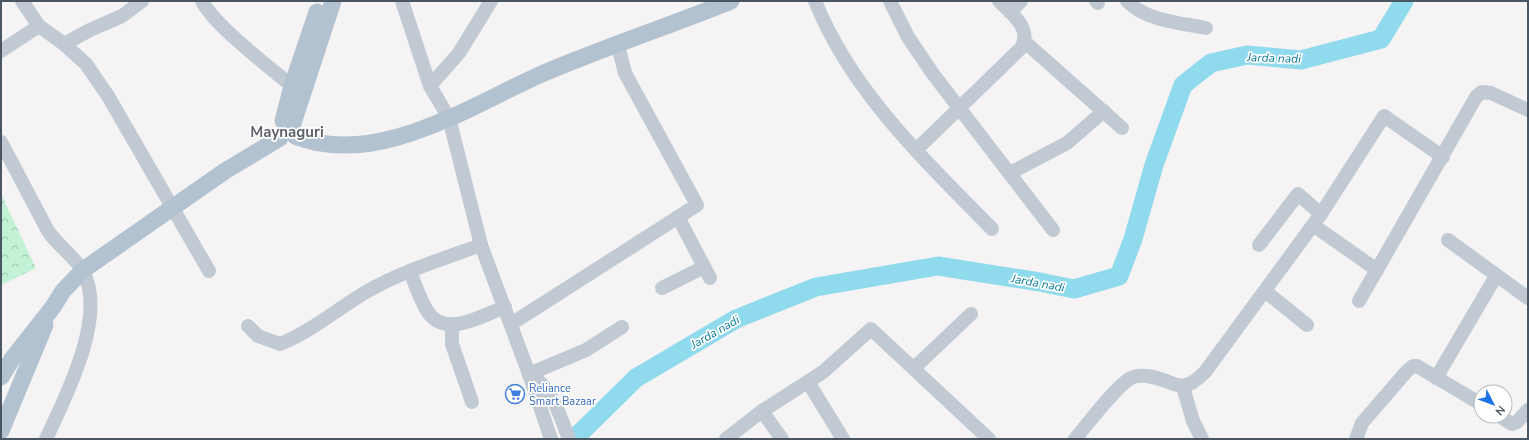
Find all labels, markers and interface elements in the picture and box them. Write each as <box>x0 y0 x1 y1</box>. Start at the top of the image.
water label: Jarda nadi <box>1246 49 1301 67</box>
district label: Maynaguri <box>250 122 324 142</box>
water label: Jarda nadi <box>1009 270 1066 296</box>
water label: Jarda nadi <box>687 312 743 353</box>
place label: Reliance Smart Bazaar <box>529 381 596 409</box>
supermarket icon: Reliance Smart Bazaar <box>504 383 526 405</box>
north arrow <box>1473 384 1513 424</box>
text: N <box>1492 402 1508 418</box>

